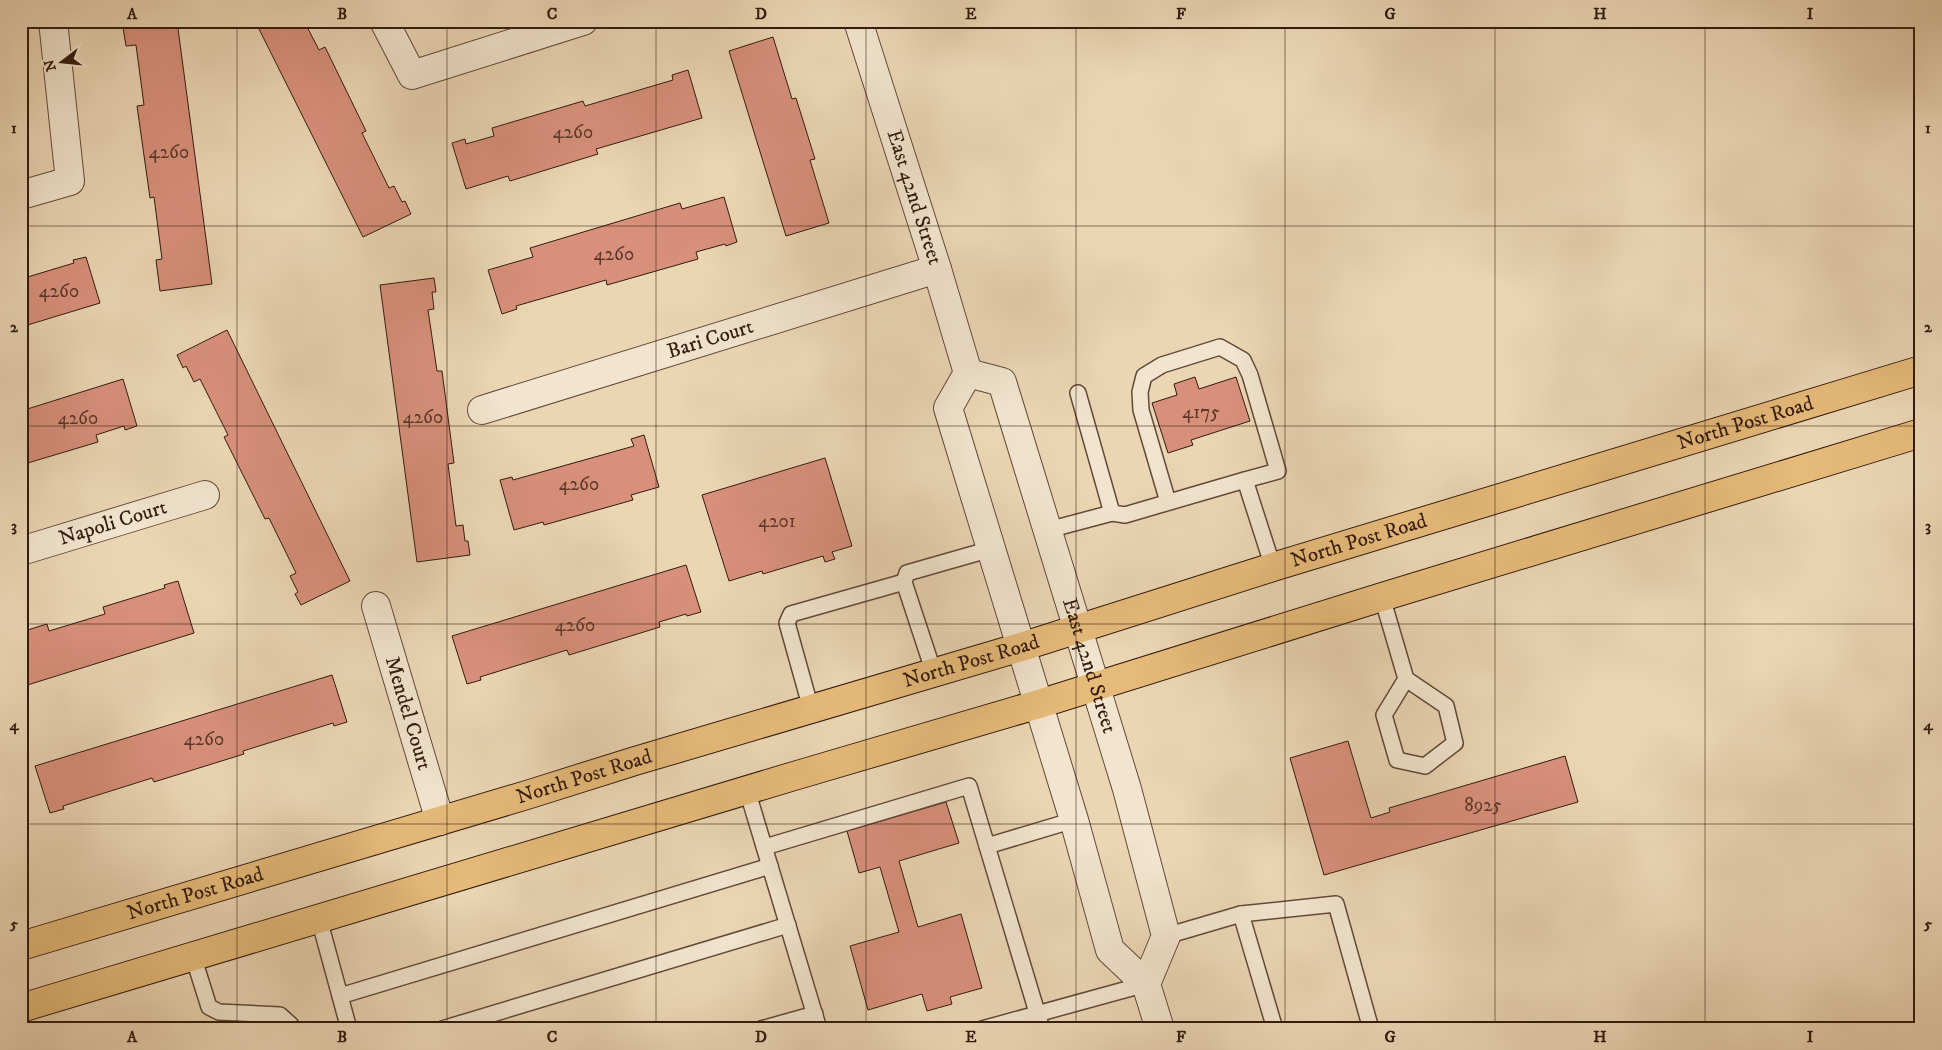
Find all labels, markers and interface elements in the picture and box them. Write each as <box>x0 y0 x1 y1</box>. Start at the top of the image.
text: A <box>126 4 138 24</box>
text: B <box>337 4 347 24</box>
text: C <box>547 4 557 24</box>
text: D <box>755 4 767 24</box>
text: E <box>965 4 977 24</box>
text: F <box>1176 4 1186 24</box>
text: G <box>1384 4 1396 24</box>
text: H <box>1593 4 1607 24</box>
text: I <box>1807 4 1814 24</box>
north arrow <box>38 38 88 88</box>
text: N <box>40 57 61 73</box>
text: 1 <box>11 118 17 138</box>
text: 1 <box>1925 118 1931 138</box>
house number: 4260 <box>553 121 593 144</box>
street label: East 42nd Street <box>880 127 948 268</box>
house number: 4260 <box>149 141 189 164</box>
house number: 4260 <box>594 243 634 266</box>
house number: 4260 <box>39 280 79 303</box>
street label: Bari Court <box>664 314 757 365</box>
text: 2 <box>10 317 19 337</box>
text: 2 <box>1924 317 1933 337</box>
street label: North Post Road <box>1674 390 1817 456</box>
house number: 4175 <box>1182 401 1220 424</box>
house number: 4260 <box>403 406 443 429</box>
house number: 4260 <box>58 407 98 430</box>
house number: 4260 <box>559 473 599 496</box>
street label: Napoli Court <box>56 494 170 552</box>
street label: North Post Road <box>1288 508 1431 574</box>
house number: 4201 <box>758 510 796 533</box>
text: 3 <box>11 516 17 536</box>
text: 3 <box>1925 516 1931 536</box>
street label: East 42nd Street <box>1056 595 1122 737</box>
house number: 4260 <box>555 614 595 637</box>
street label: North Post Road <box>900 629 1043 694</box>
street label: Mendel Court <box>379 653 437 774</box>
text: 4 <box>8 715 19 735</box>
text: 4 <box>1922 715 1933 735</box>
house number: 4260 <box>184 728 224 751</box>
street label: North Post Road <box>513 744 656 810</box>
house number: 8925 <box>1464 794 1502 817</box>
street label: North Post Road <box>124 861 267 927</box>
text: 5 <box>9 914 18 934</box>
text: 5 <box>1923 914 1932 934</box>
text: A <box>126 1027 138 1047</box>
text: B <box>337 1027 347 1047</box>
text: C <box>547 1027 557 1047</box>
text: D <box>755 1027 767 1047</box>
text: E <box>965 1027 977 1047</box>
text: F <box>1176 1027 1186 1047</box>
text: G <box>1384 1027 1396 1047</box>
text: H <box>1593 1027 1607 1047</box>
text: I <box>1807 1027 1814 1047</box>

